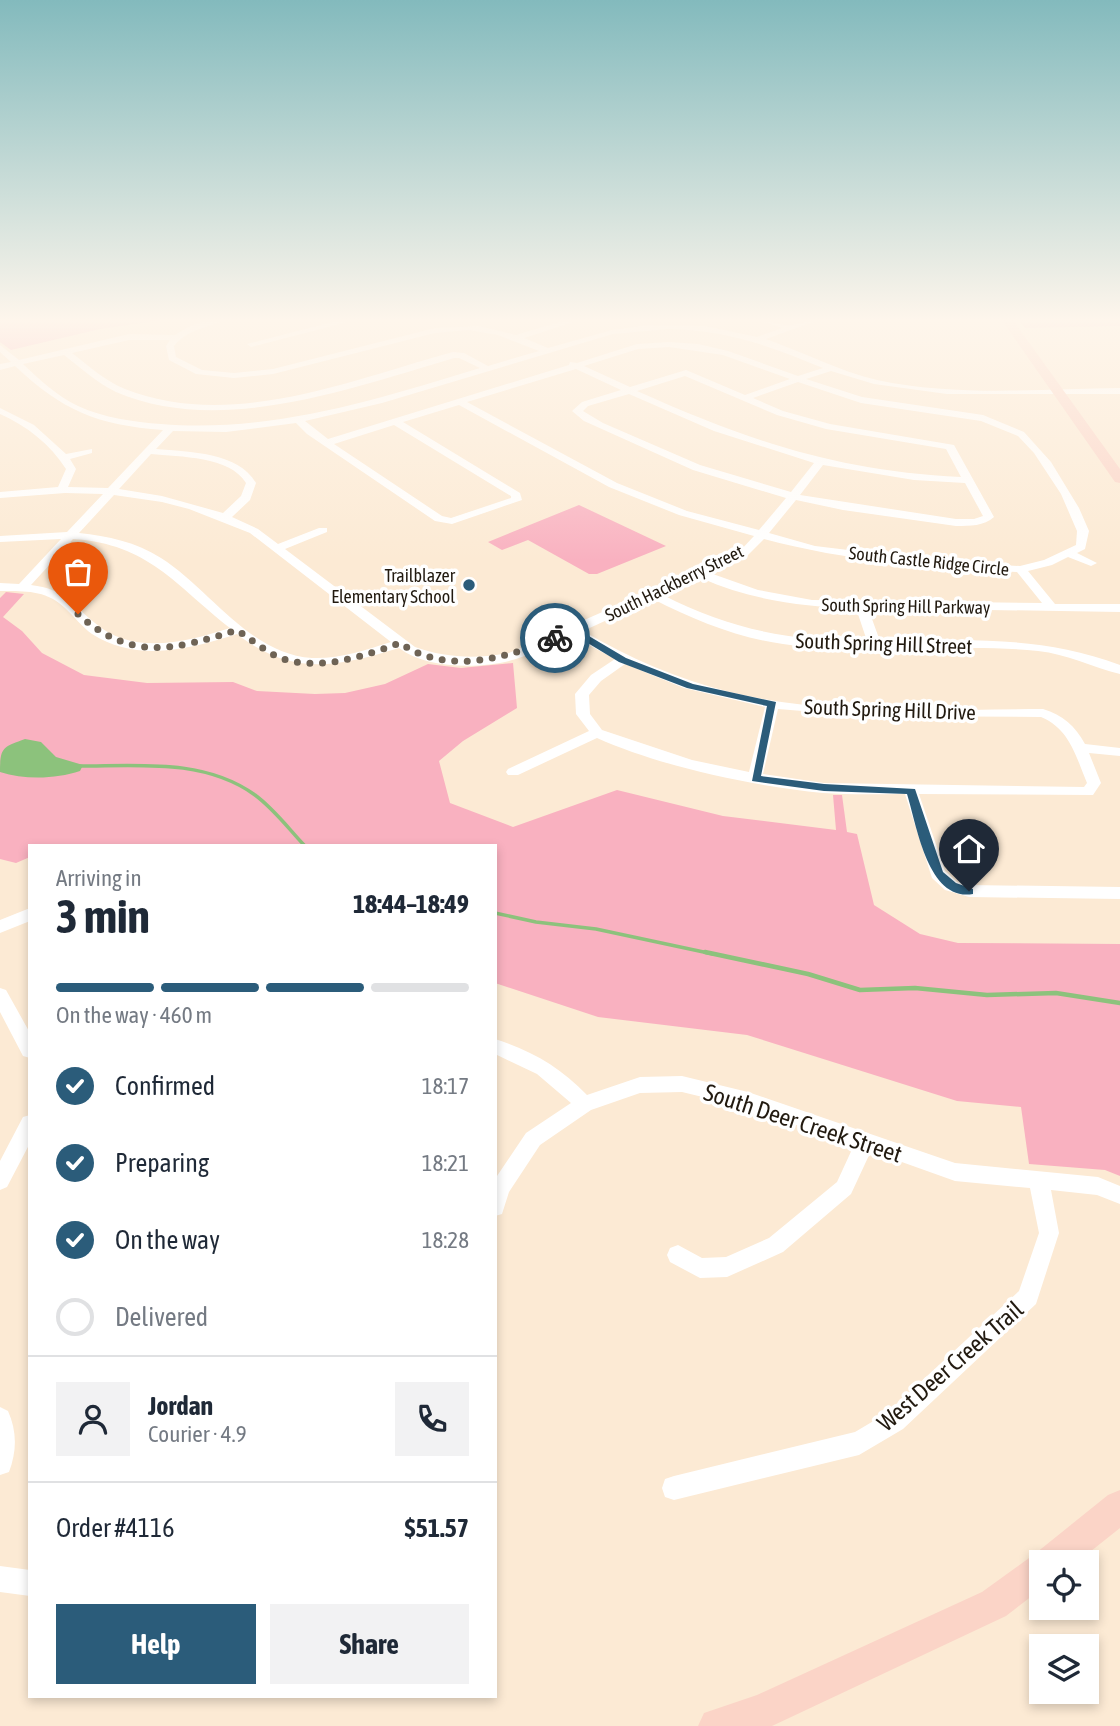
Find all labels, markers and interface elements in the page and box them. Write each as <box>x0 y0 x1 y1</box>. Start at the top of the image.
street label: South Hackberry Street <box>601 540 747 626</box>
pin <box>48 542 108 614</box>
street label: South Castle Ridge Circle <box>848 542 1010 580</box>
icon: bag <box>59 553 97 591</box>
place label: Trailblazer Elementary School <box>331 565 456 607</box>
marker: Trailblazer Elementary School <box>461 577 477 593</box>
street label: South Spring Hill Parkway <box>822 594 990 618</box>
courier <box>520 603 590 673</box>
icon: bike <box>536 619 574 657</box>
street label: South Spring Hill Street <box>795 628 973 658</box>
street label: South Spring Hill Drive <box>804 694 976 724</box>
pin <box>939 819 999 891</box>
icon: home <box>950 830 988 868</box>
text: Arriving in <box>56 865 142 891</box>
text: 18:44–18:49 <box>353 889 469 919</box>
text: 3 min <box>56 890 150 943</box>
text: On the way · 460 m <box>56 1002 212 1028</box>
icon: check <box>56 1067 94 1105</box>
text: Confirmed <box>115 1071 215 1101</box>
text: 18:17 <box>422 1073 469 1099</box>
street label: South Deer Creek Street <box>701 1078 905 1168</box>
icon: check <box>56 1144 94 1182</box>
text: Preparing <box>115 1148 209 1178</box>
text: 18:21 <box>422 1150 469 1176</box>
icon: check <box>56 1221 94 1259</box>
text: On the way <box>115 1225 220 1255</box>
text: 18:28 <box>422 1227 469 1253</box>
street label: West Deer Creek Trail <box>872 1295 1029 1437</box>
text: Delivered <box>115 1302 208 1332</box>
button: person <box>56 1382 130 1456</box>
button: phone <box>395 1382 469 1456</box>
text: Jordan <box>148 1391 213 1421</box>
text: Courier · 4.9 <box>148 1421 247 1447</box>
text: Order #4116 <box>56 1513 175 1543</box>
text: $51.57 <box>405 1513 469 1543</box>
map controls <box>1029 1550 1099 1704</box>
button: locate <box>1029 1550 1099 1620</box>
button: Help <box>56 1604 256 1684</box>
button: Share <box>270 1604 469 1684</box>
button: layers <box>1029 1634 1099 1704</box>

